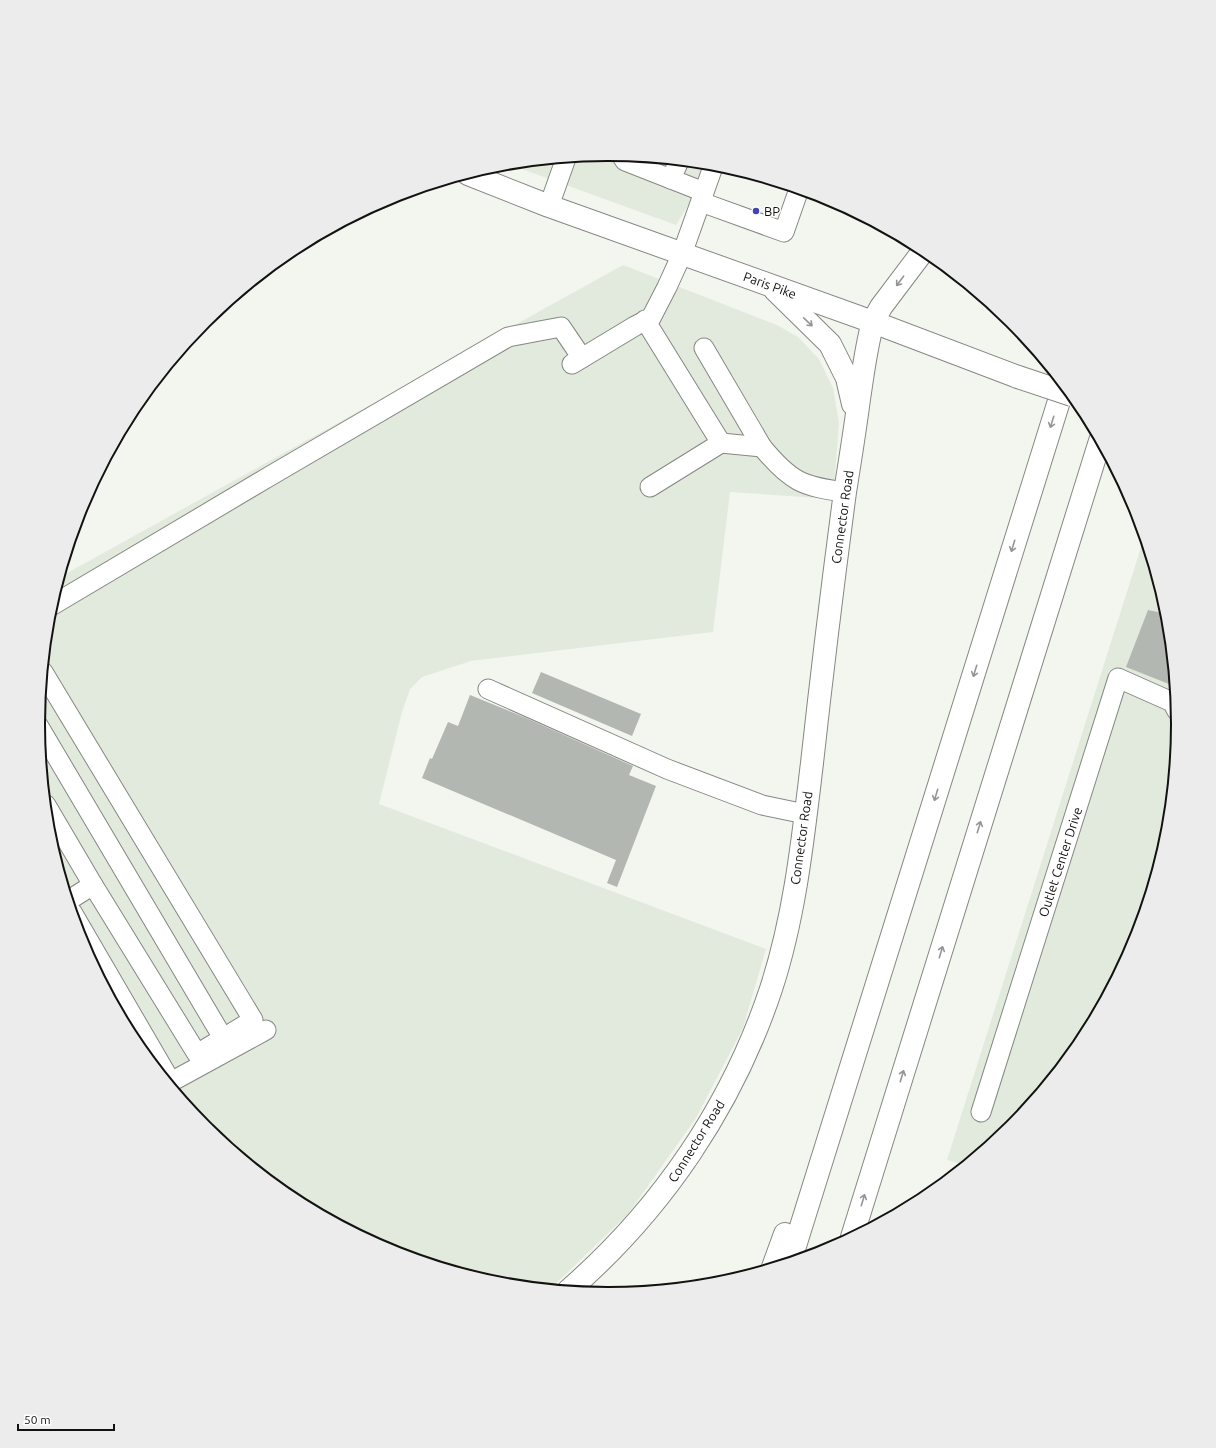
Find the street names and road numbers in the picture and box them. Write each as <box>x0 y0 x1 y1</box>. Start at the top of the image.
street label: Paris Pike <box>742 269 798 301</box>
street label: Connector Road <box>829 469 855 565</box>
street label: Connector Road <box>788 790 814 886</box>
street label: Outlet Center Drive <box>1036 805 1084 919</box>
street label: Connector Road <box>665 1097 727 1185</box>

